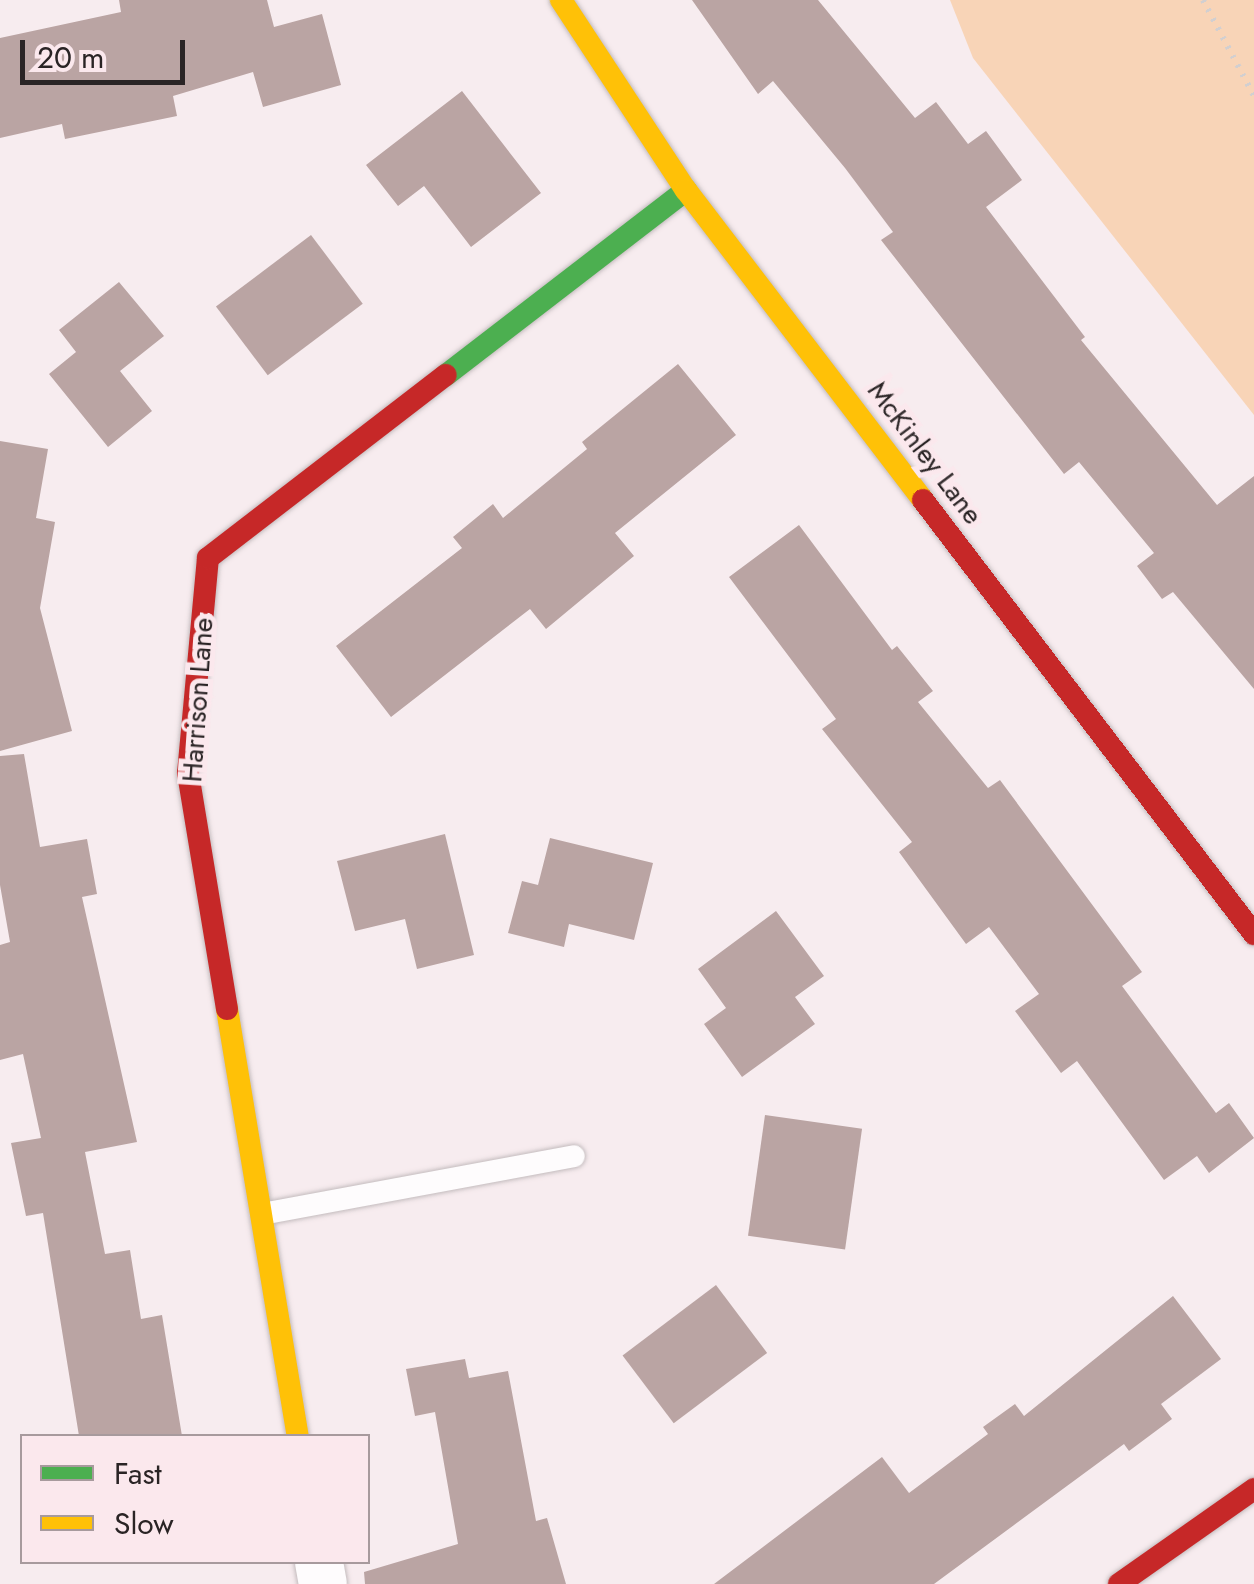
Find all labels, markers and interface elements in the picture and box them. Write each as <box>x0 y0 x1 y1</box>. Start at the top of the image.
scale bar <box>25 20 190 82</box>
text: 20 m <box>37 36 104 79</box>
street label: McKinley Lane <box>860 375 990 531</box>
street label: Harrison Lane <box>175 617 221 783</box>
legend <box>20 1434 370 1564</box>
text: Fast <box>114 1452 162 1495</box>
text: Slow <box>114 1502 174 1545</box>

